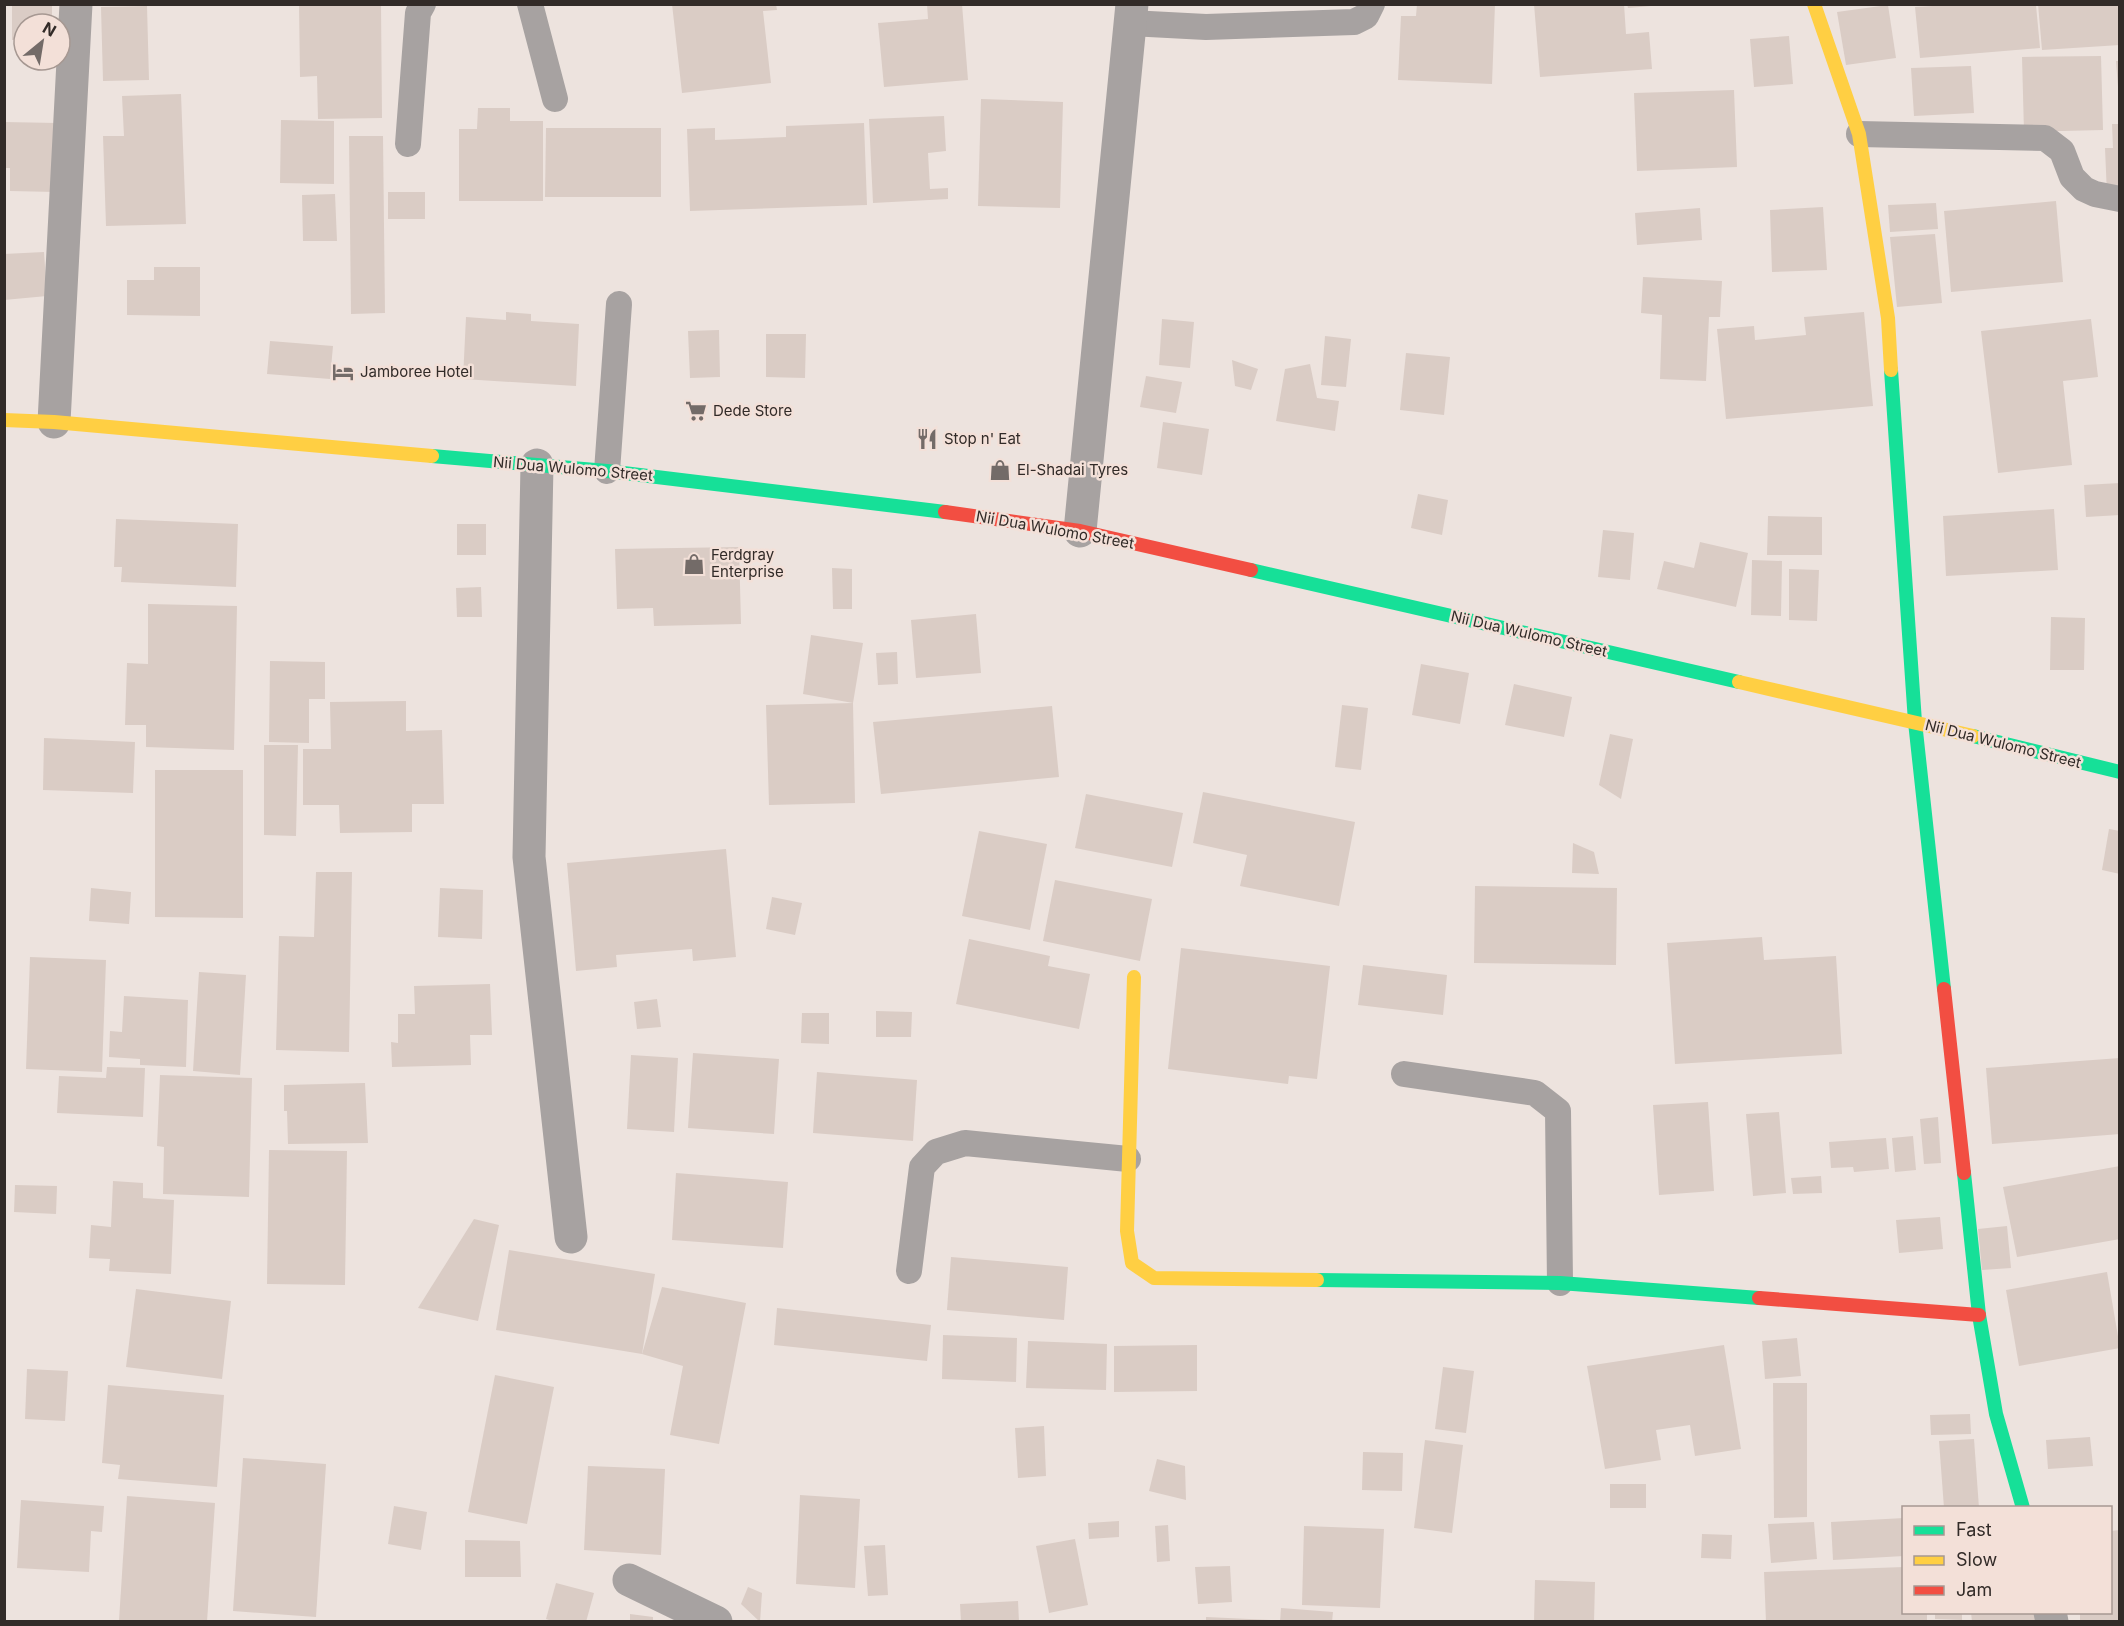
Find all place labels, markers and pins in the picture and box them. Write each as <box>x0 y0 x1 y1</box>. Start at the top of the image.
hotel icon: Jamboree Hotel <box>331 360 355 384</box>
place label: Jamboree Hotel <box>360 362 473 381</box>
supermarket icon: Dede Store <box>684 399 708 423</box>
place label: Dede Store <box>713 401 792 420</box>
restaurant icon: Stop n' Eat <box>915 427 939 451</box>
place label: Stop n' Eat <box>944 429 1021 448</box>
shop icon: El-Shadai Tyres <box>988 458 1012 482</box>
place label: El-Shadai Tyres <box>1017 460 1128 479</box>
place label: Ferdgray Enterprise <box>711 545 784 581</box>
shop icon: Ferdgray Enterprise <box>682 552 706 576</box>

